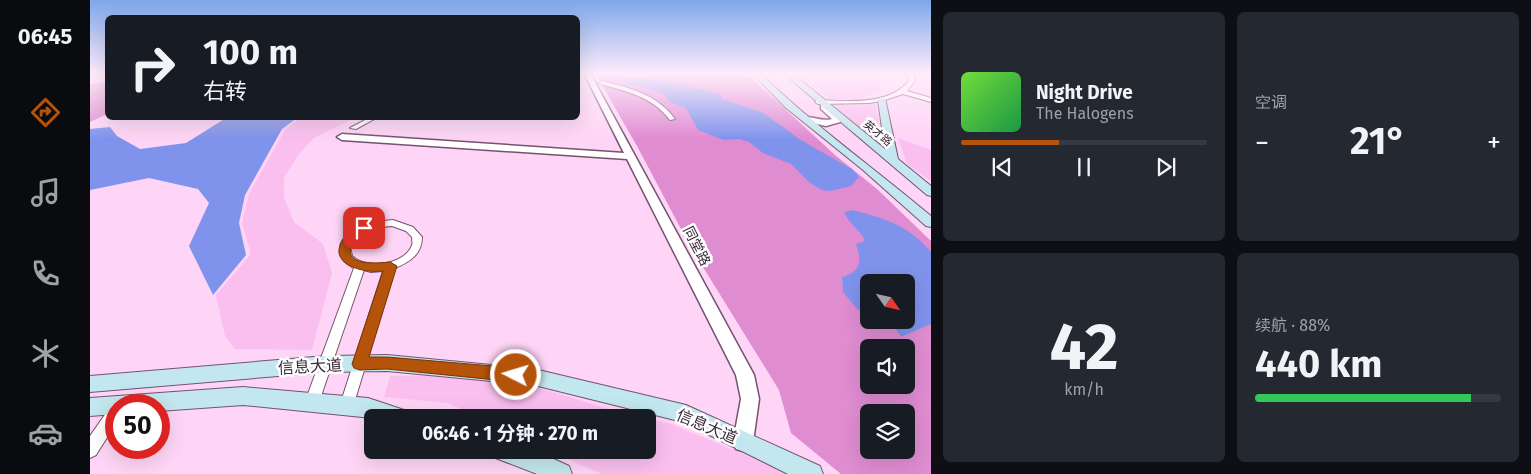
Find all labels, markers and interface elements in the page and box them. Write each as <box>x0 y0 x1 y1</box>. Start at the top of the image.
text: 06:45 <box>18 23 72 50</box>
text: 100 m <box>203 31 298 73</box>
icon: right <box>120 35 185 100</box>
text: 右转 <box>203 78 247 105</box>
text: Night Drive <box>1036 81 1133 104</box>
text: 空调 <box>1255 93 1287 112</box>
icon: directions <box>28 95 63 130</box>
text: The Halogens <box>1036 104 1134 123</box>
street label: 英才路 <box>861 118 894 149</box>
text: 21° <box>1350 118 1406 164</box>
text: − <box>1255 126 1269 159</box>
text: + <box>1487 126 1501 159</box>
icon: previous <box>988 153 1016 181</box>
icon: pause <box>1070 153 1098 181</box>
icon: next <box>1152 153 1180 181</box>
icon: music <box>28 175 63 210</box>
pin <box>343 207 385 249</box>
icon: arrive <box>350 214 378 242</box>
street label: 同堂路 <box>679 224 714 269</box>
icon: phone <box>28 256 63 291</box>
north arrow <box>860 274 915 329</box>
map controls <box>860 274 915 459</box>
text: 42 <box>1049 308 1119 386</box>
text: 续航 · 88% <box>1255 316 1330 335</box>
icon: climate <box>28 336 63 371</box>
button: sound <box>860 339 915 394</box>
text: 440 km <box>1255 341 1382 387</box>
position arrow <box>489 348 541 400</box>
street label: 信息大道 <box>278 355 342 378</box>
text: km/h <box>1064 380 1104 399</box>
speed limit sign: 50 <box>105 394 170 459</box>
button: layers <box>860 404 915 459</box>
street label: 信息大道 <box>674 405 740 448</box>
icon: car <box>28 416 63 451</box>
text: 06:46 · 1 分钟 · 270 m <box>422 422 598 445</box>

